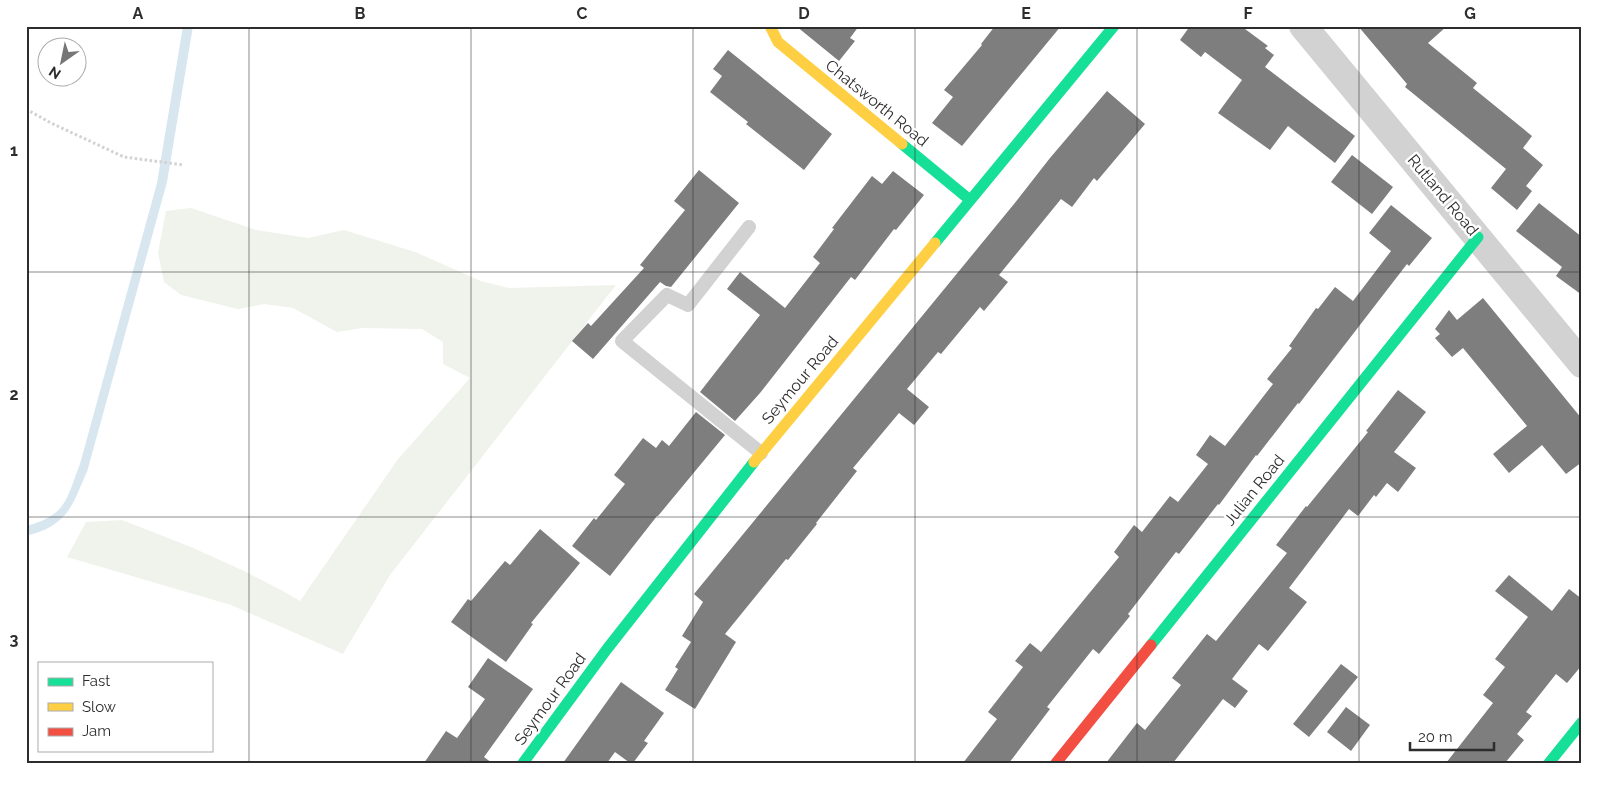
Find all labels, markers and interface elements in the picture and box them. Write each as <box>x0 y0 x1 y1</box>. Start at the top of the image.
text: A <box>133 4 144 23</box>
text: B <box>355 4 366 23</box>
text: C <box>577 4 588 23</box>
text: D <box>798 4 810 23</box>
text: E <box>1021 4 1031 23</box>
text: F <box>1243 4 1253 23</box>
text: G <box>1464 4 1476 23</box>
north arrow <box>38 38 88 88</box>
street label: Chatsworth Road <box>822 56 932 150</box>
text: N <box>46 63 64 83</box>
text: 1 <box>10 141 18 160</box>
street label: Rutland Road <box>1404 151 1482 239</box>
street label: Seymour Road <box>758 332 842 428</box>
text: 2 <box>9 385 19 404</box>
street label: Julian Road <box>1220 451 1288 529</box>
text: 3 <box>10 630 19 649</box>
street label: Seymour Road <box>510 649 590 749</box>
legend <box>38 662 212 752</box>
text: Fast <box>82 672 110 690</box>
text: Slow <box>82 698 116 716</box>
scale bar <box>1410 719 1494 751</box>
text: Jam <box>82 722 111 740</box>
text: 20 m <box>1418 728 1453 746</box>

